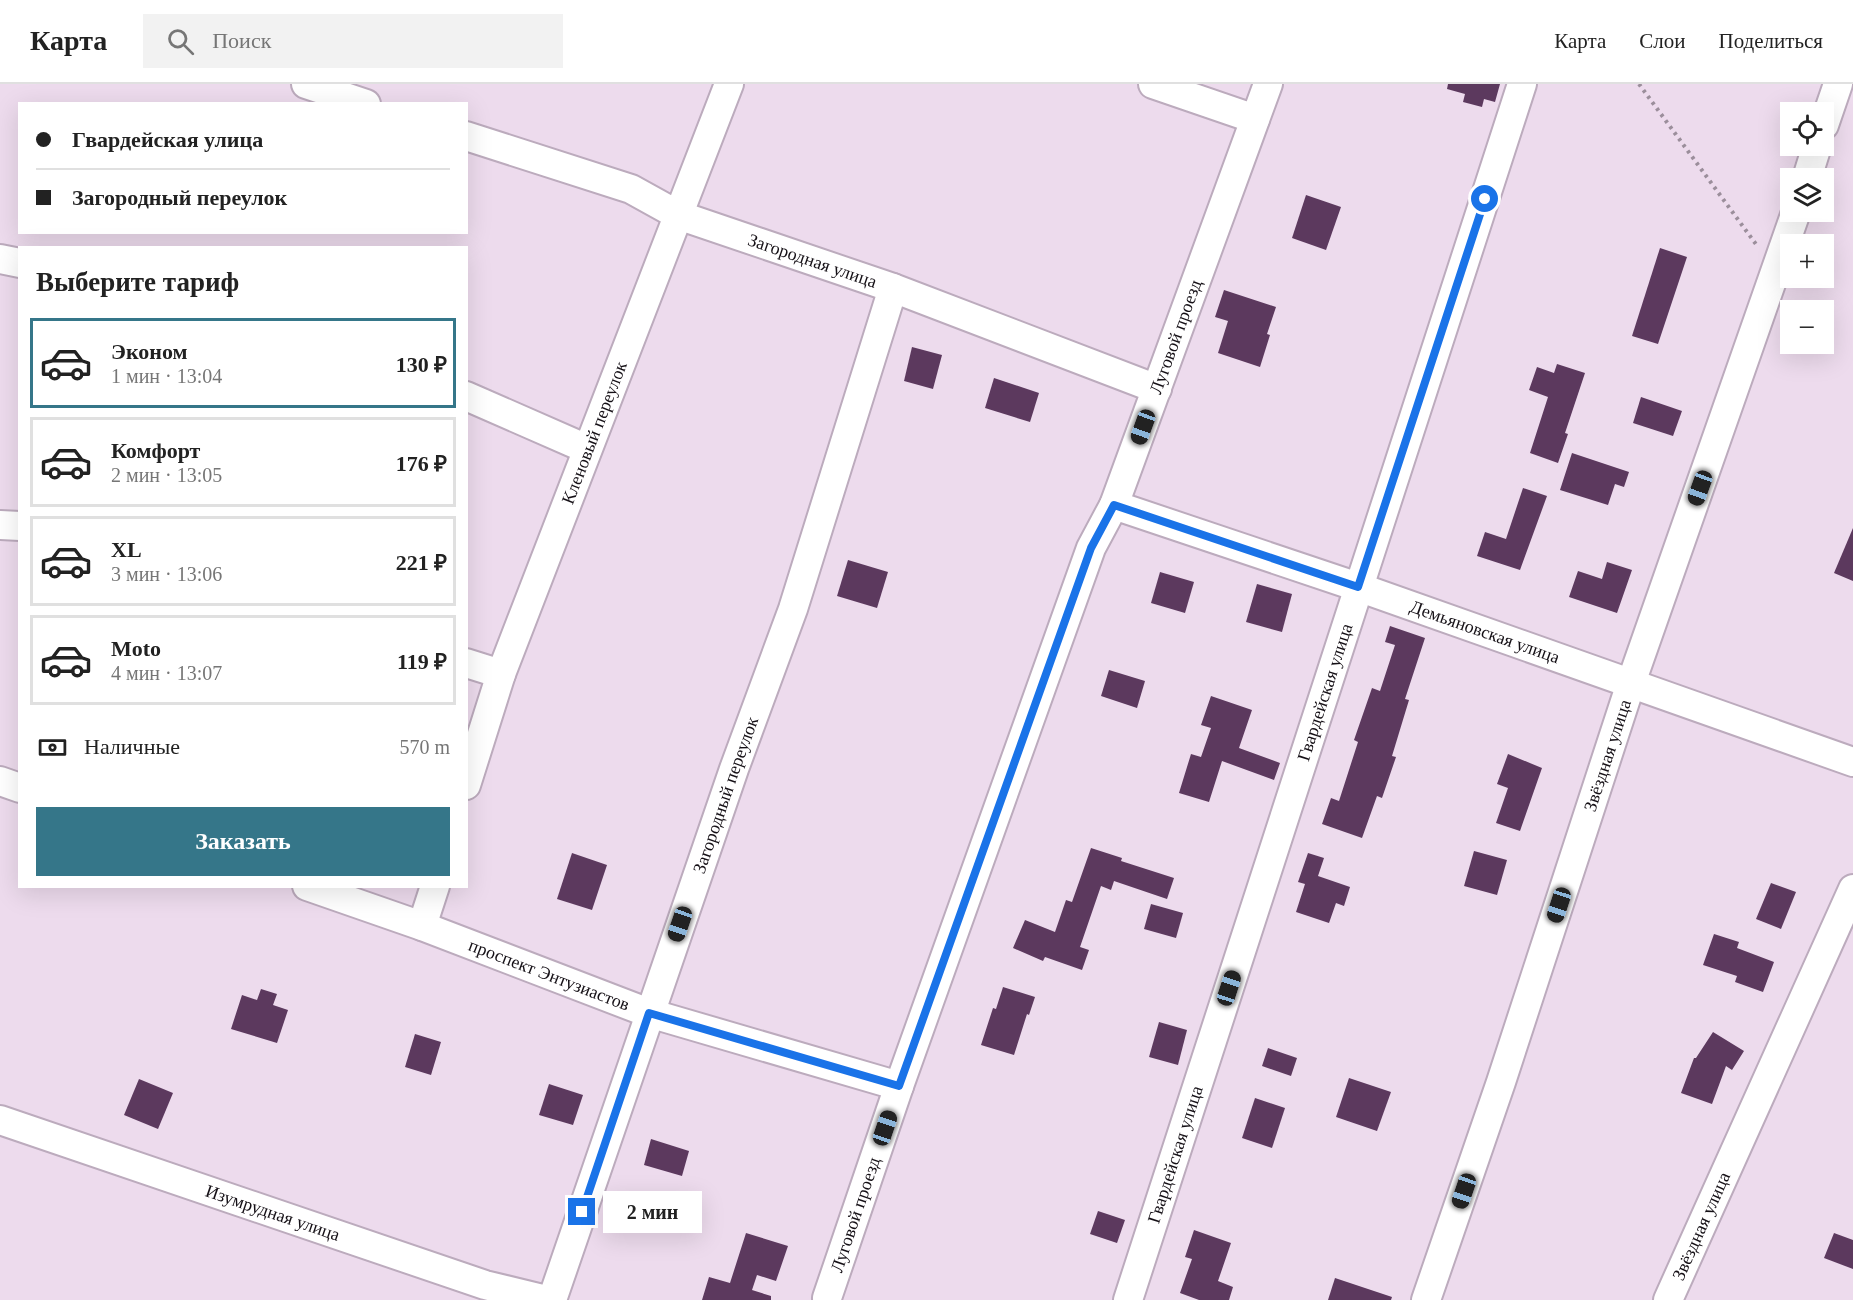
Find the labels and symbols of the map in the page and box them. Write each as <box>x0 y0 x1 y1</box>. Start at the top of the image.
route start <box>1471 185 1498 212</box>
street label: Загородная улица <box>746 230 879 292</box>
street label: Луговой проезд <box>1145 277 1206 397</box>
street label: Кленовый переулок <box>558 358 631 507</box>
car <box>1128 407 1158 447</box>
car <box>1685 468 1715 508</box>
street label: Демьяновская улица <box>1407 596 1562 667</box>
street label: Гвардейская улица <box>1293 621 1357 763</box>
street label: Звёздная улица <box>1580 697 1635 814</box>
street label: Загородный переулок <box>689 714 762 876</box>
car <box>1545 885 1573 925</box>
car <box>666 904 694 944</box>
street label: проспект Энтузиастов <box>466 935 632 1015</box>
car <box>1215 968 1243 1008</box>
street label: Гвардейская улица <box>1144 1083 1207 1226</box>
car <box>871 1108 899 1148</box>
street label: Луговой проезд <box>826 1155 884 1275</box>
street label: Звёздная улица <box>1668 1169 1734 1283</box>
car <box>1450 1171 1478 1211</box>
street label: Изумрудная улица <box>203 1181 342 1245</box>
callout: 2 мин <box>603 1191 702 1233</box>
route end <box>568 1198 595 1225</box>

